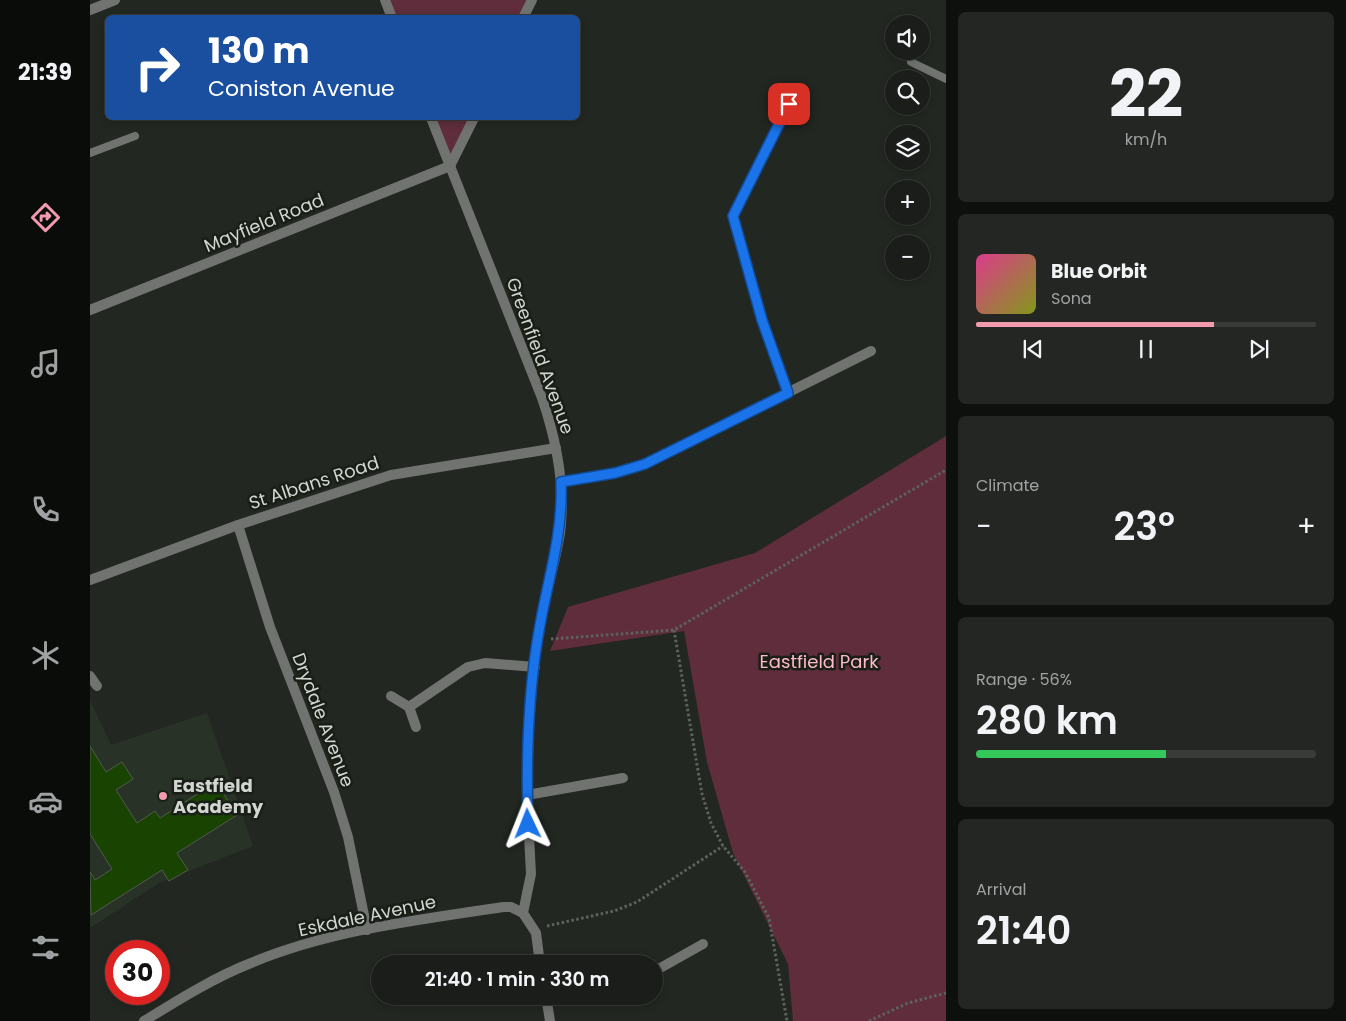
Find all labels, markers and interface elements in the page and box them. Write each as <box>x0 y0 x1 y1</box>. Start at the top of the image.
map controls <box>885 15 930 280</box>
button: sound <box>885 15 930 60</box>
text: 130 m <box>208 26 310 75</box>
icon: right <box>125 35 190 100</box>
text: 22 <box>1109 49 1183 140</box>
text: 21:39 <box>18 57 72 88</box>
button: search <box>885 70 930 115</box>
text: Coniston Avenue <box>208 73 395 104</box>
pin <box>768 83 810 125</box>
icon: arrive <box>775 90 803 118</box>
button: layers <box>885 125 930 170</box>
text: km/h <box>1125 128 1167 151</box>
button: + <box>885 180 930 225</box>
street label: Mayfield Road <box>200 187 328 258</box>
icon: directions <box>28 200 63 235</box>
button: − <box>885 235 930 280</box>
text: Blue Orbit <box>1051 258 1147 285</box>
street label: Greenfield Avenue <box>500 274 580 438</box>
text: Sona <box>1051 287 1092 310</box>
icon: previous <box>1019 335 1047 363</box>
icon: pause <box>1132 335 1160 363</box>
icon: next <box>1245 335 1273 363</box>
icon: music <box>28 346 63 381</box>
street label: St Albans Road <box>246 450 382 515</box>
text: Climate <box>976 474 1039 497</box>
icon: phone <box>28 492 63 527</box>
text: 23° <box>1113 500 1175 553</box>
text: − <box>976 507 991 546</box>
text: + <box>1297 507 1316 546</box>
icon: climate <box>28 638 63 673</box>
street label: Drydale Avenue <box>286 649 361 791</box>
park label: Eastfield Park <box>760 649 879 674</box>
text: Range · 56% <box>976 668 1072 691</box>
text: 280 km <box>976 694 1118 747</box>
place label: Eastfield Academy <box>173 773 264 819</box>
icon: car <box>28 784 63 819</box>
marker: Eastfield Academy <box>157 790 169 802</box>
position arrow <box>501 797 553 849</box>
text: Arrival <box>976 878 1026 901</box>
street label: Eskdale Avenue <box>296 889 438 942</box>
text: 21:40 <box>976 904 1071 957</box>
icon: filters <box>28 930 63 965</box>
speed limit sign: 30 <box>105 940 170 1005</box>
text: 21:40 · 1 min · 330 m <box>425 966 609 993</box>

